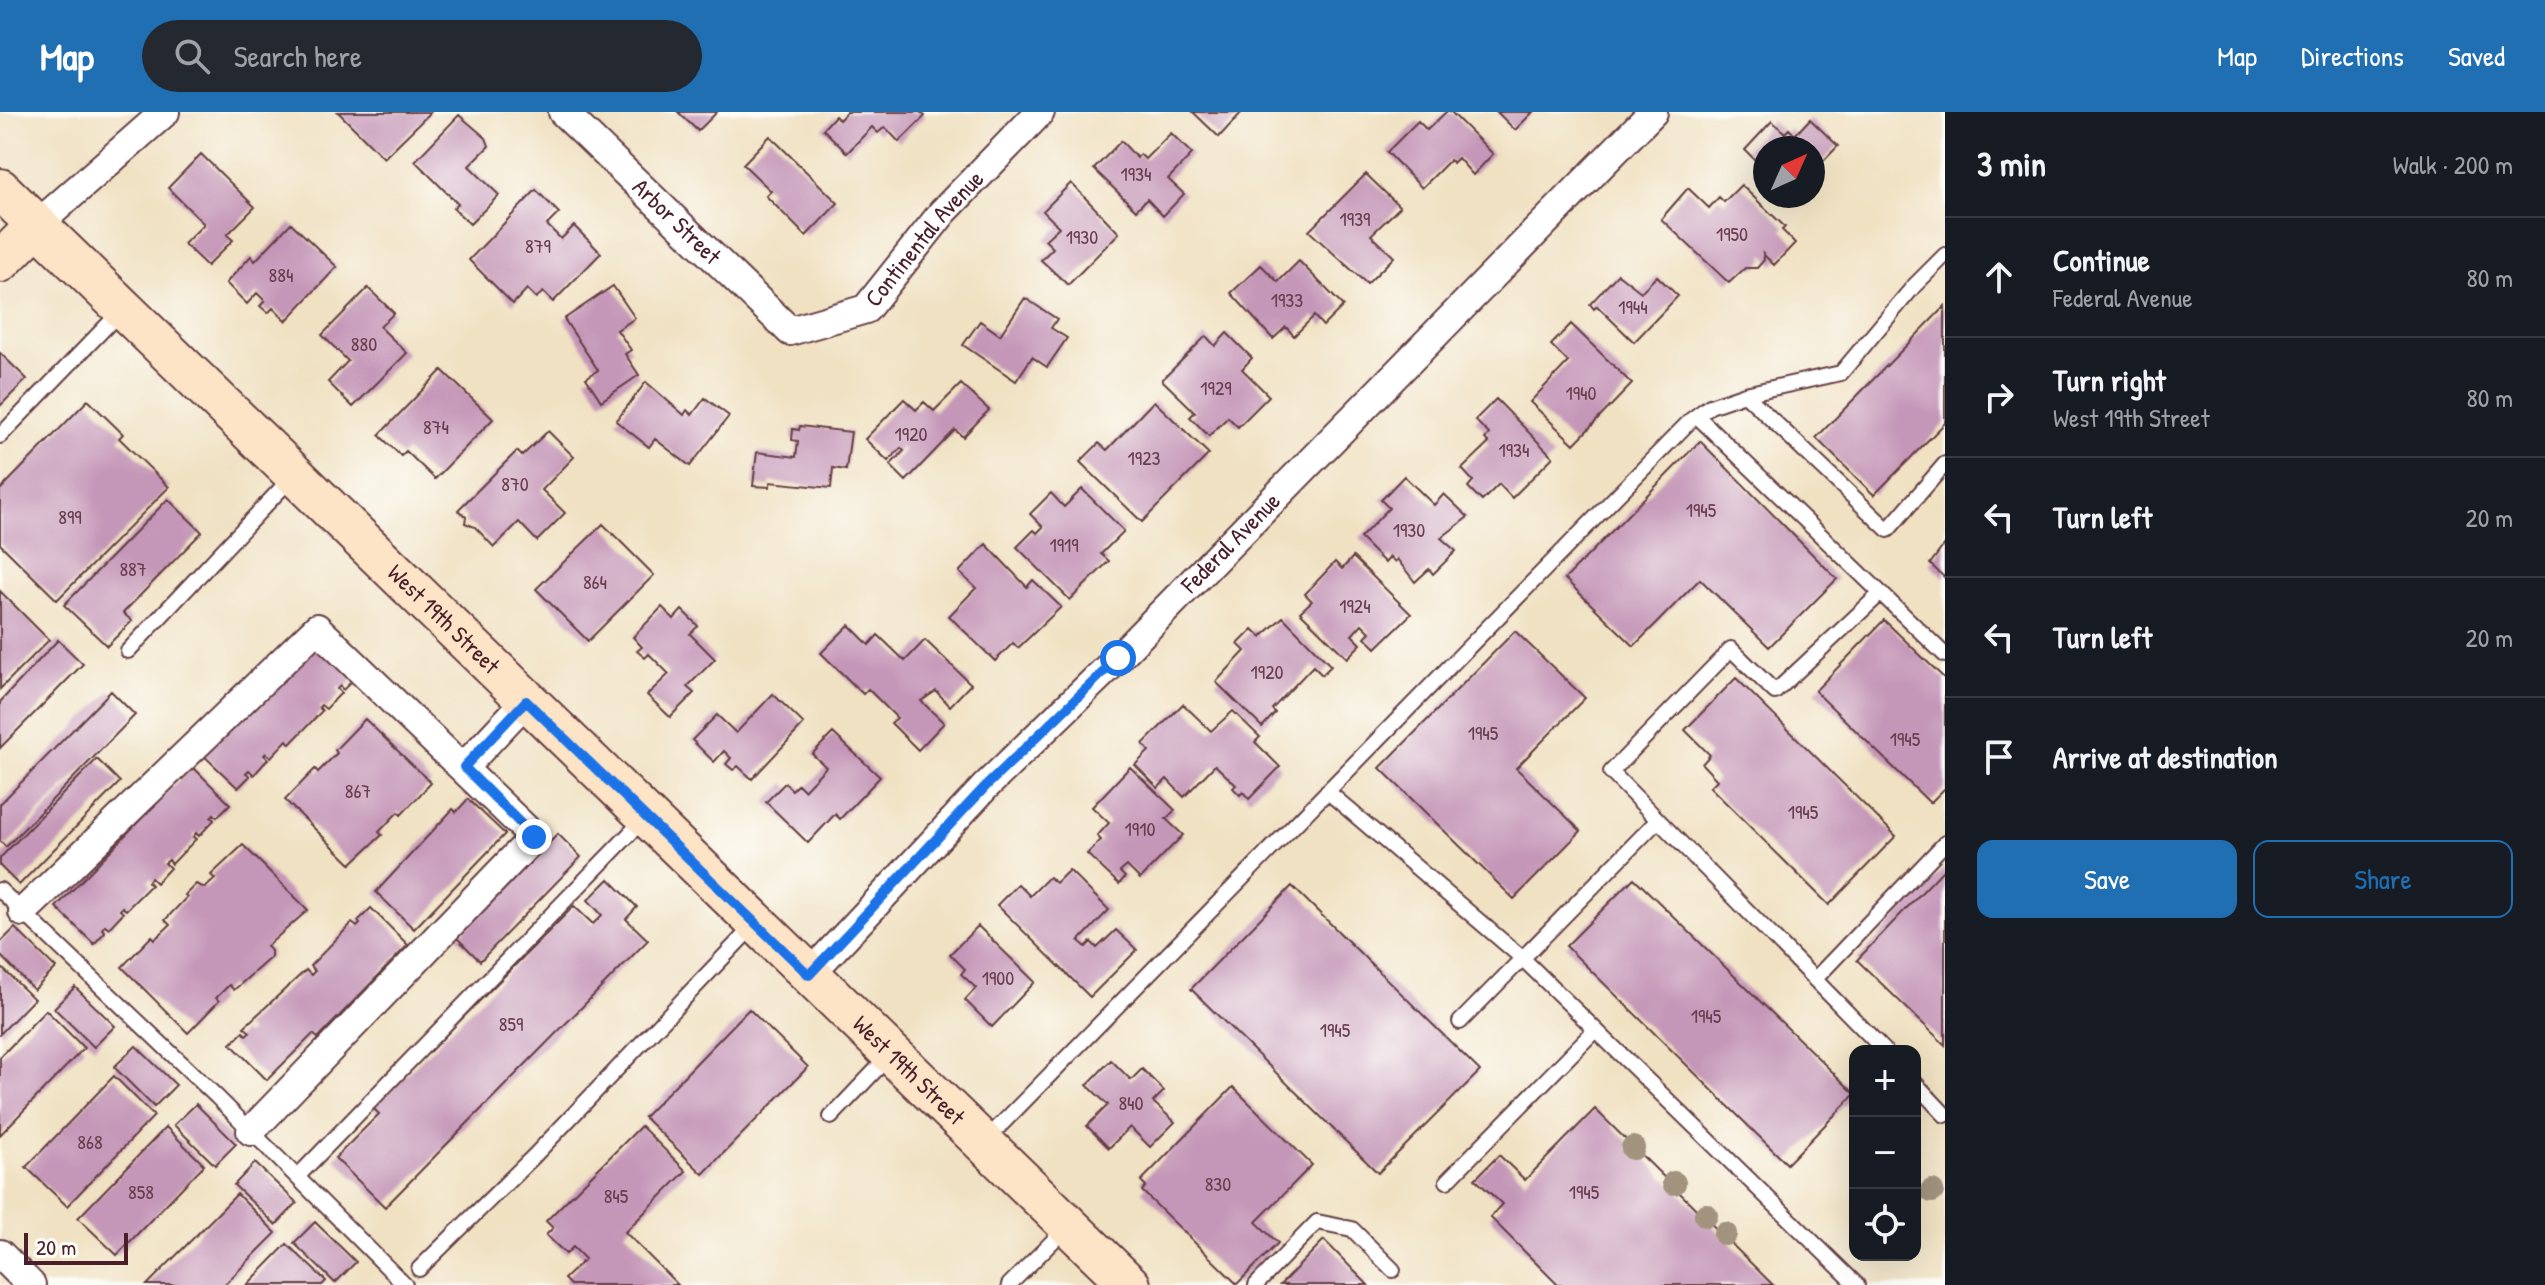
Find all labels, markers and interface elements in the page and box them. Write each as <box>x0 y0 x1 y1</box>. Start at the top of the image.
search box <box>142 20 702 92</box>
text: Map <box>40 30 94 82</box>
icon: search <box>170 34 214 78</box>
text: Search here <box>234 36 362 76</box>
text: Map <box>2217 37 2257 75</box>
text: Directions <box>2301 37 2404 75</box>
text: Saved <box>2448 37 2505 75</box>
north arrow <box>1753 136 1825 208</box>
text: 3 min <box>1977 141 2046 187</box>
text: Walk · 200 m <box>2393 147 2513 182</box>
house number: 1934 <box>1120 160 1152 187</box>
street label: Continental Avenue <box>857 162 990 313</box>
street label: Arbor Street <box>626 171 729 272</box>
house number: 1939 <box>1340 205 1370 232</box>
house number: 1950 <box>1716 220 1748 247</box>
house number: 1930 <box>1066 223 1098 250</box>
house number: 879 <box>525 232 551 259</box>
text: Continue <box>2053 240 2150 280</box>
icon: ahead <box>1977 255 2021 299</box>
text: 80 m <box>2466 260 2513 295</box>
house number: 884 <box>269 261 293 288</box>
text: Federal Avenue <box>2053 280 2193 315</box>
house number: 1933 <box>1271 286 1303 313</box>
house number: 1944 <box>1618 293 1648 320</box>
house number: 880 <box>351 330 377 357</box>
text: Turn right <box>2053 360 2166 400</box>
house number: 1929 <box>1200 374 1232 401</box>
icon: right <box>1977 375 2021 419</box>
house number: 1940 <box>1565 379 1597 406</box>
text: 80 m <box>2466 380 2513 415</box>
text: West 19th Street <box>2053 400 2210 435</box>
house number: 874 <box>423 413 449 440</box>
house number: 1920 <box>895 420 927 447</box>
house number: 1934 <box>1498 436 1530 463</box>
house number: 1923 <box>1128 444 1160 471</box>
house number: 870 <box>501 470 529 497</box>
street label: Federal Avenue <box>1173 485 1287 600</box>
icon: left <box>1977 495 2021 539</box>
house number: 1945 <box>1686 496 1717 523</box>
text: Turn left <box>2053 497 2152 537</box>
text: 20 m <box>2466 500 2513 535</box>
house number: 899 <box>58 503 82 530</box>
house number: 1930 <box>1393 516 1425 543</box>
house number: 1919 <box>1049 531 1079 558</box>
house number: 887 <box>119 555 147 582</box>
street label: West 19th Street <box>381 557 508 681</box>
house number: 864 <box>583 568 607 595</box>
house number: 1924 <box>1339 592 1371 619</box>
icon: left <box>1977 615 2021 659</box>
text: Turn left <box>2053 617 2152 657</box>
text: 20 m <box>2466 620 2513 655</box>
route start <box>1100 640 1136 676</box>
house number: 1920 <box>1251 658 1283 685</box>
house number: 1945 <box>1468 719 1499 746</box>
house number: 1945 <box>1890 725 1921 752</box>
icon: arrive <box>1977 735 2021 779</box>
text: Arrive at destination <box>2053 737 2278 777</box>
house number: 867 <box>345 777 371 804</box>
house number: 1945 <box>1788 798 1819 825</box>
house number: 1910 <box>1125 815 1155 842</box>
route end <box>516 819 552 855</box>
button: Save <box>1977 840 2237 918</box>
button: Share <box>2253 840 2513 918</box>
house number: 1900 <box>982 964 1014 991</box>
house number: 1945 <box>1691 1002 1722 1029</box>
street label: West 19th Street <box>846 1008 973 1132</box>
house number: 859 <box>499 1010 523 1037</box>
house number: 1945 <box>1320 1016 1351 1043</box>
map controls <box>1849 1045 1921 1261</box>
button: + <box>1849 1045 1921 1117</box>
house number: 840 <box>1118 1089 1144 1116</box>
button: − <box>1849 1117 1921 1189</box>
house number: 868 <box>77 1128 103 1155</box>
house number: 830 <box>1205 1170 1231 1197</box>
house number: 858 <box>128 1178 154 1205</box>
house number: 1945 <box>1569 1178 1600 1205</box>
house number: 845 <box>604 1182 629 1209</box>
button: locate <box>1849 1189 1921 1261</box>
scale bar <box>24 1229 128 1265</box>
text: 20 m <box>36 1232 76 1262</box>

